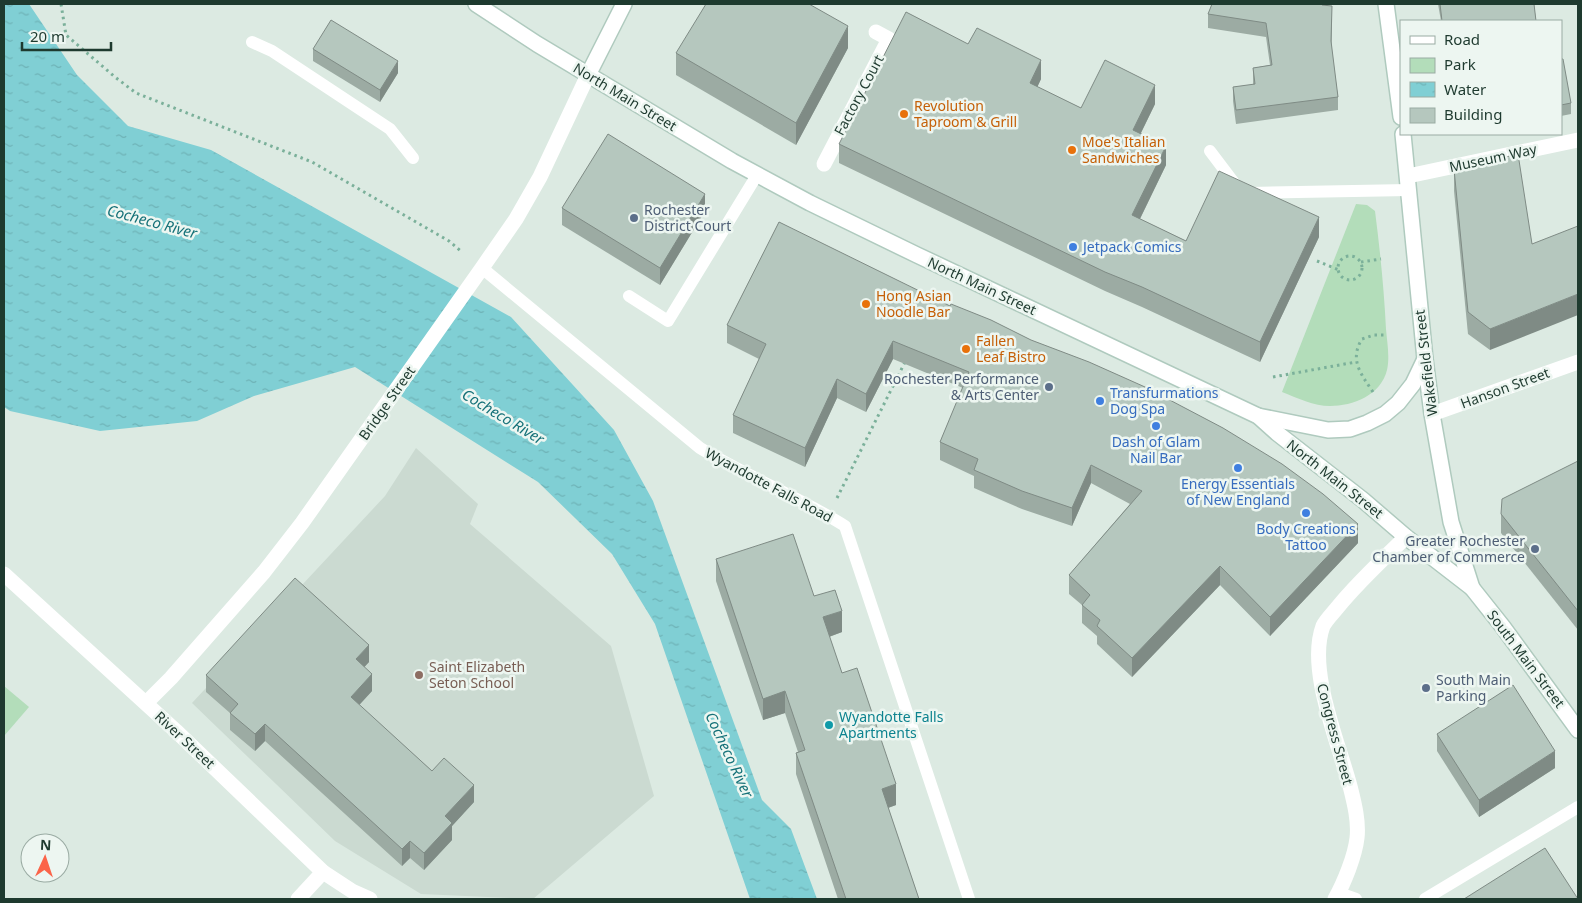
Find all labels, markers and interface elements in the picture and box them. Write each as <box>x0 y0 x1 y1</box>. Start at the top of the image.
scale bar <box>22 20 111 52</box>
legend <box>1400 20 1562 135</box>
text: 20 m <box>30 26 65 46</box>
text: Road <box>1444 29 1480 49</box>
street label: Factory Court <box>829 51 888 138</box>
text: Park <box>1444 54 1476 74</box>
street label: North Main Street <box>570 58 681 135</box>
text: Water <box>1444 79 1486 99</box>
place label: Revolution Taproom & Grill <box>914 96 1017 131</box>
text: Building <box>1444 104 1502 124</box>
marker: Revolution Taproom & Grill <box>898 108 910 120</box>
place label: Moe's Italian Sandwiches <box>1082 132 1165 167</box>
street label: Museum Way <box>1447 139 1539 176</box>
marker: Moe's Italian Sandwiches <box>1066 144 1078 156</box>
water label: Cocheco River <box>105 199 200 243</box>
place label: Rochester District Court <box>644 200 731 235</box>
marker: Rochester District Court <box>628 212 640 224</box>
place label: Jetpack Comics <box>1081 237 1182 256</box>
marker: Jetpack Comics <box>1067 241 1079 253</box>
street label: North Main Street <box>925 252 1040 319</box>
place label: Hong Asian Noodle Bar <box>876 286 952 321</box>
marker: Hong Asian Noodle Bar <box>860 298 872 310</box>
street label: Wakefield Street <box>1410 309 1441 417</box>
place label: Fallen Leaf Bistro <box>976 331 1046 366</box>
marker: Fallen Leaf Bistro <box>960 343 972 355</box>
street label: Bridge Street <box>354 362 419 444</box>
street label: Hanson Street <box>1458 363 1552 412</box>
place label: Rochester Performance & Arts Center <box>884 369 1039 404</box>
marker: Rochester Performance & Arts Center <box>1043 381 1055 393</box>
place label: Transfurmations Dog Spa <box>1110 383 1219 418</box>
water label: Cocheco River <box>459 384 549 449</box>
marker: Transfurmations Dog Spa <box>1094 395 1106 407</box>
marker: Dash of Glam Nail Bar <box>1150 420 1162 432</box>
place label: Dash of Glam Nail Bar <box>1112 432 1200 467</box>
street label: North Main Street <box>1283 435 1388 522</box>
street label: Wyandotte Falls Road <box>702 443 836 526</box>
marker: Energy Essentials of New England <box>1232 462 1244 474</box>
place label: Energy Essentials of New England <box>1181 474 1295 509</box>
marker: Body Creations Tattoo <box>1300 507 1312 519</box>
place label: Body Creations Tattoo <box>1256 519 1356 554</box>
place label: Greater Rochester Chamber of Commerce <box>1372 531 1525 566</box>
marker: Greater Rochester Chamber of Commerce <box>1529 543 1541 555</box>
street label: South Main Street <box>1483 606 1569 711</box>
place label: Saint Elizabeth Seton School <box>429 657 525 692</box>
marker: Saint Elizabeth Seton School <box>413 669 425 681</box>
place label: South Main Parking <box>1436 670 1511 705</box>
street label: Congress Street <box>1313 681 1358 787</box>
marker: South Main Parking <box>1420 682 1432 694</box>
street label: River Street <box>151 707 220 772</box>
place label: Wyandotte Falls Apartments <box>839 707 944 742</box>
water label: Cocheco River <box>701 709 759 802</box>
marker: Wyandotte Falls Apartments <box>823 719 835 731</box>
north arrow <box>20 833 70 883</box>
text: N <box>40 835 52 854</box>

